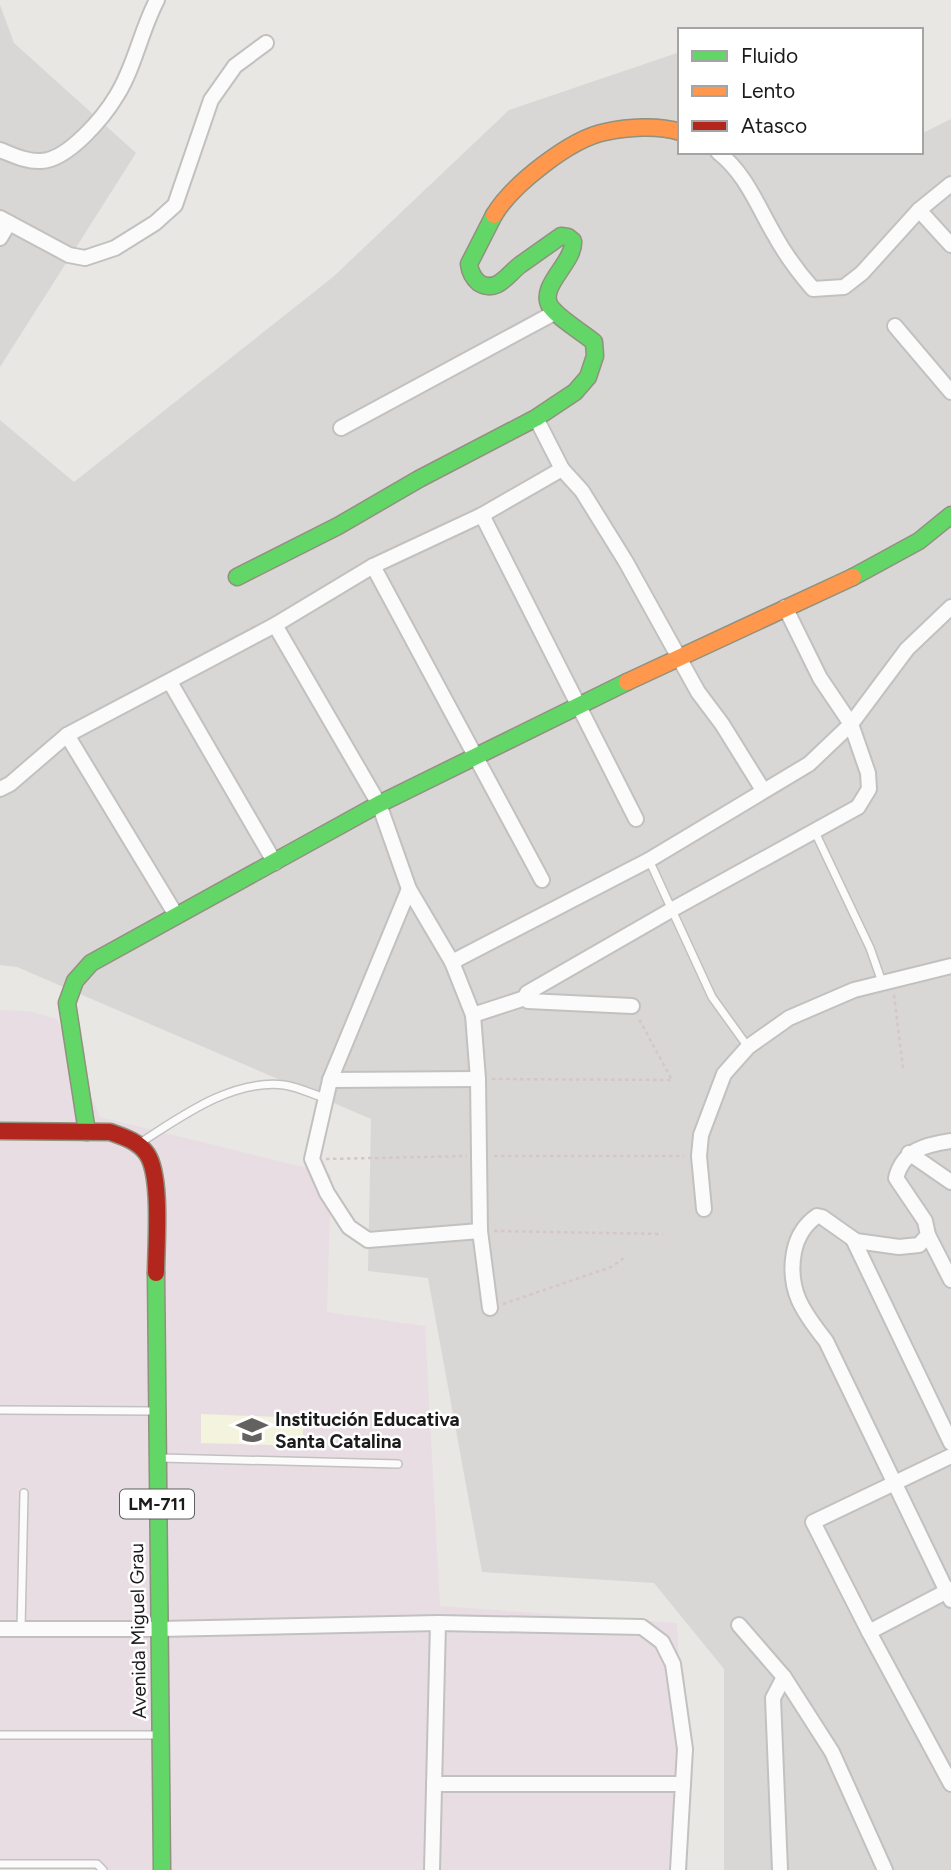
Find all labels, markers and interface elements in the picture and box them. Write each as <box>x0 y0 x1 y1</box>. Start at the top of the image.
legend <box>678 28 923 154</box>
text: Fluido <box>741 43 798 68</box>
text: Lento <box>741 78 795 103</box>
text: Atasco <box>741 113 807 138</box>
place label: Institución Educativa Santa Catalina <box>275 1408 460 1453</box>
school or university icon: Institución Educativa Santa Catalina <box>235 1413 269 1447</box>
road number: LM-711 <box>120 1490 194 1518</box>
street label: Avenida Miguel Grau <box>125 1543 151 1719</box>

